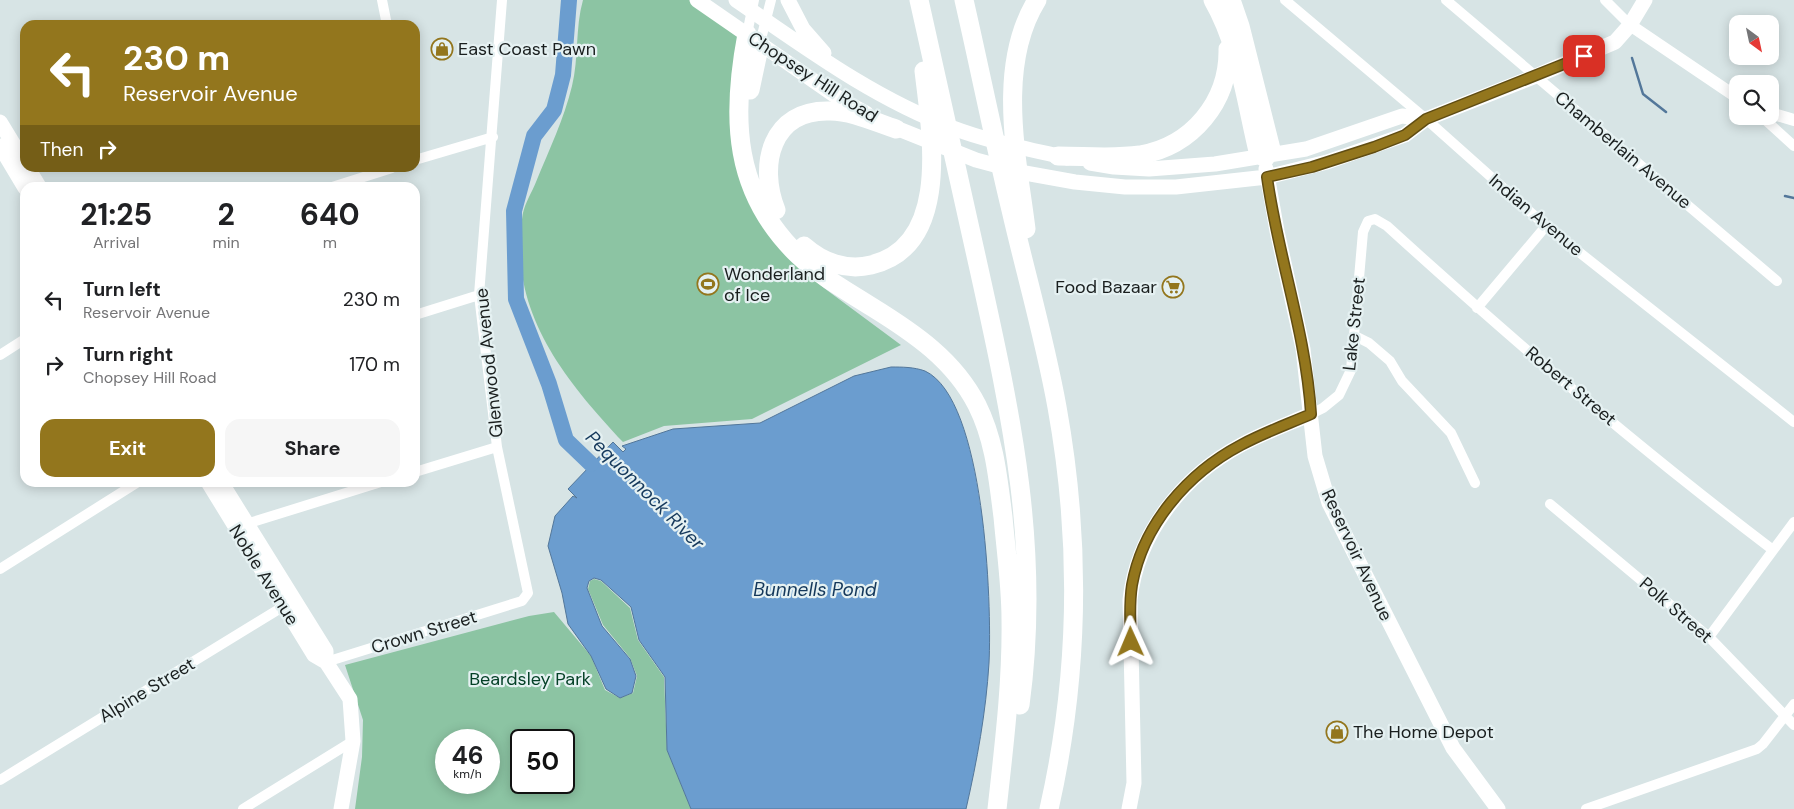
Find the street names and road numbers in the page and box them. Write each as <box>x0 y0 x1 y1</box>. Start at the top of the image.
street label: Chopsey Hill Road <box>743 26 883 128</box>
street label: Chamberlain Avenue <box>1550 86 1696 214</box>
street label: Indian Avenue <box>1484 168 1588 262</box>
street label: Lake Street <box>1337 276 1371 372</box>
street label: Glenwood Avenue <box>469 287 509 439</box>
street label: Robert Street <box>1520 341 1622 431</box>
street label: Reservoir Avenue <box>1316 485 1398 625</box>
street label: Noble Avenue <box>223 520 305 630</box>
street label: Polk Street <box>1634 572 1718 648</box>
street label: Crown Street <box>368 605 480 659</box>
street label: Alpine Street <box>95 652 199 728</box>

